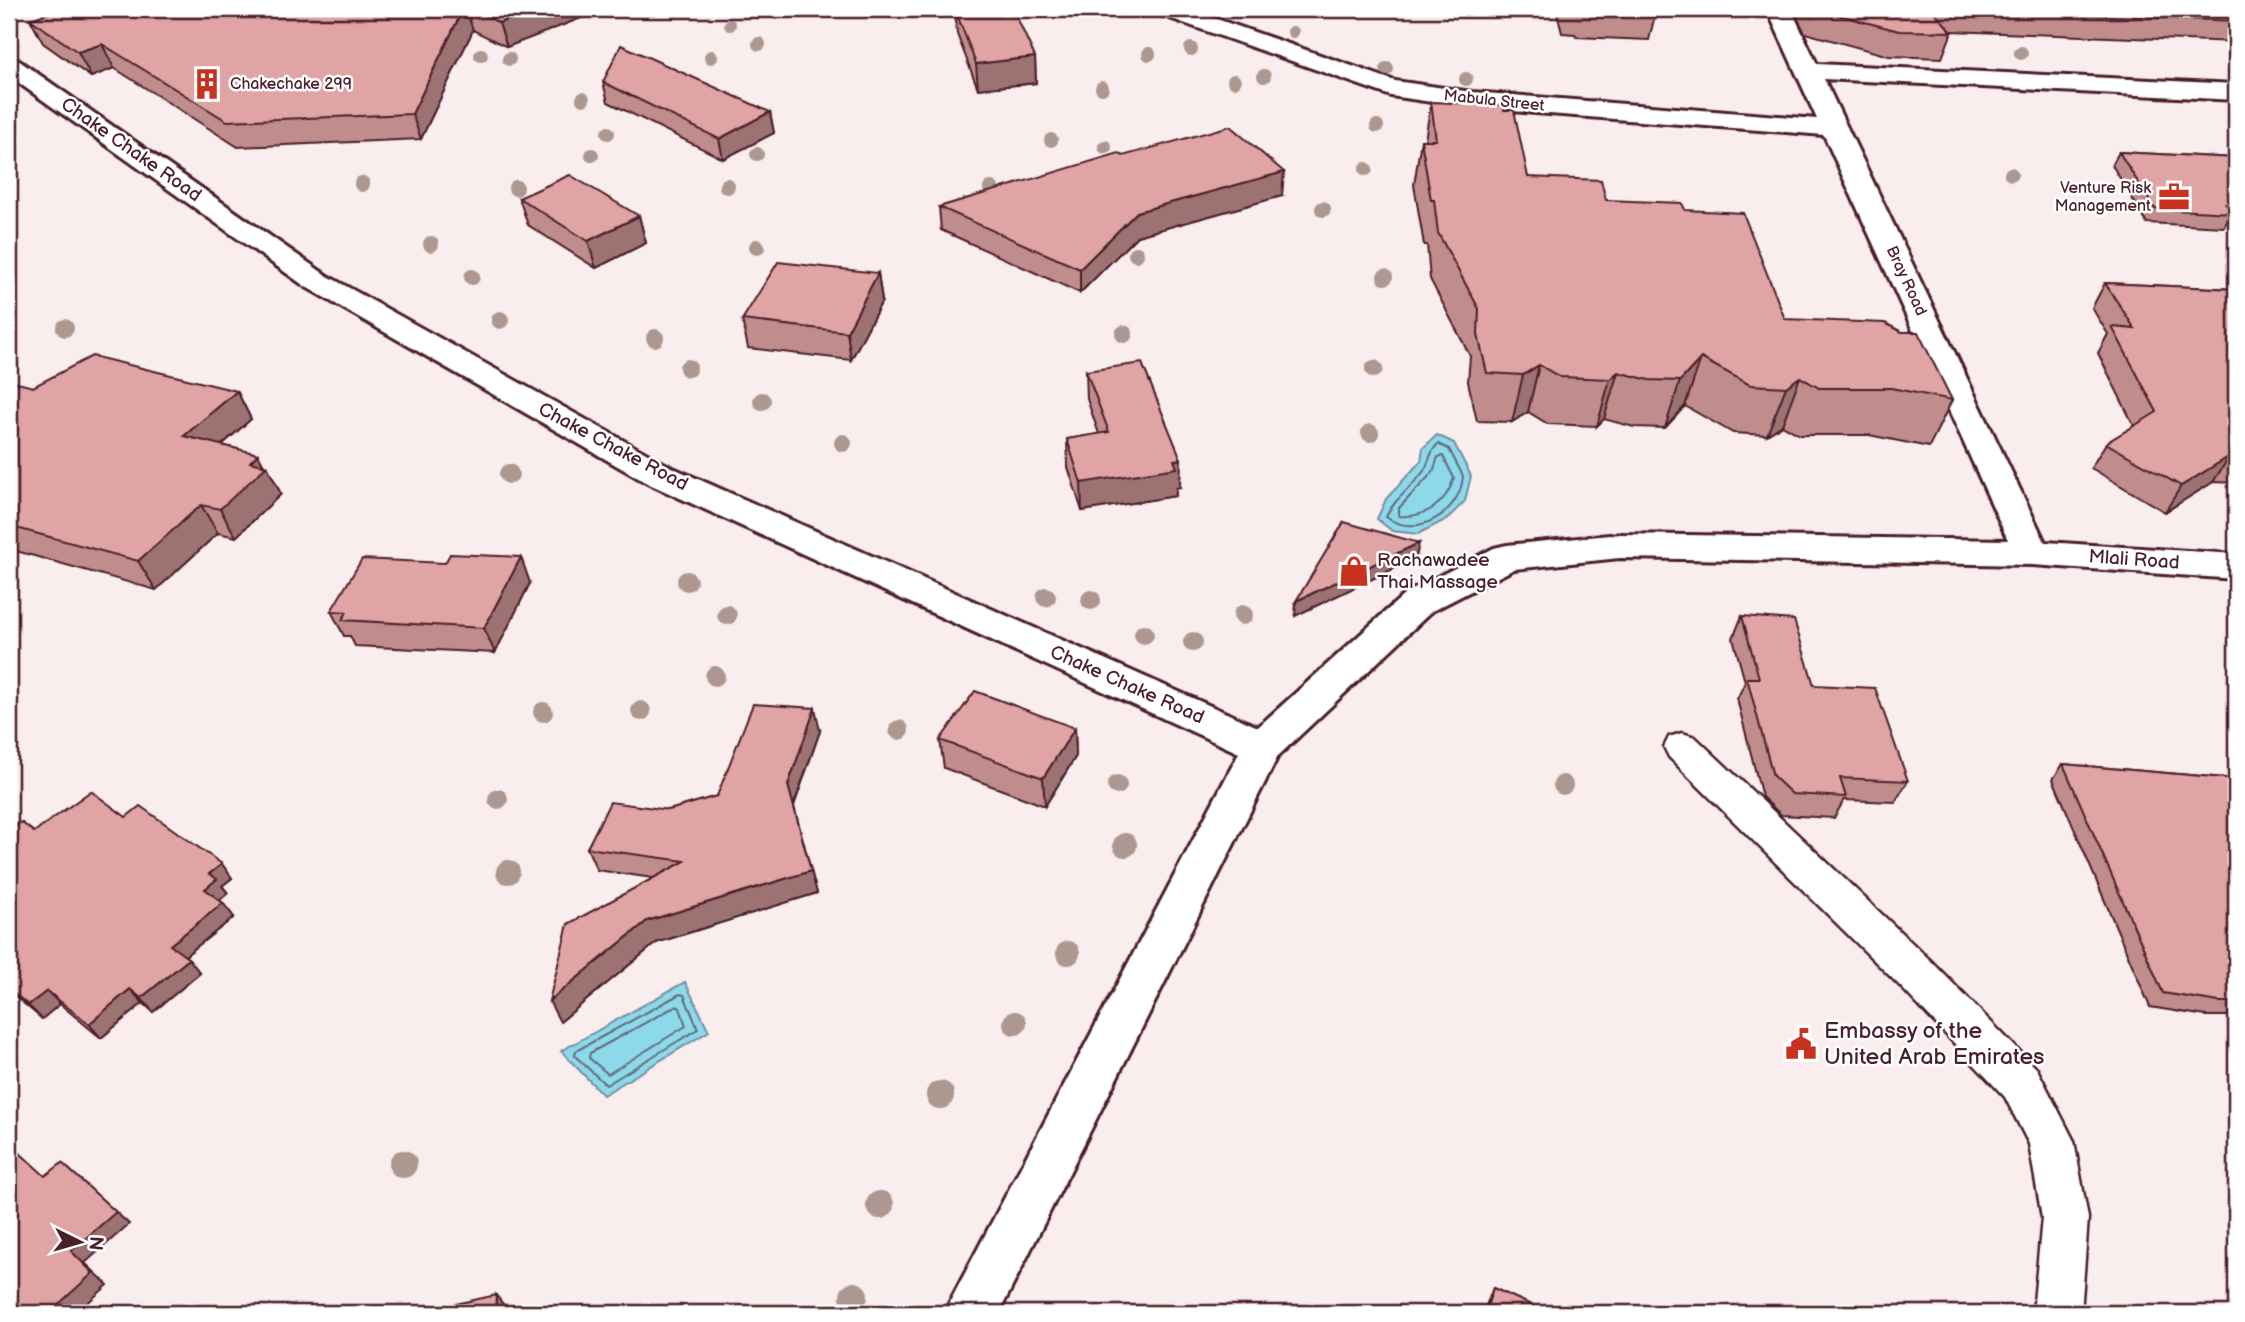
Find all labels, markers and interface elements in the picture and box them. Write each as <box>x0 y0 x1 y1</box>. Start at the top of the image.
building icon: Chakechake 299 <box>190 67 224 101</box>
place label: Chakechake 299 <box>230 75 352 94</box>
street label: Mabula Street <box>1443 86 1545 116</box>
street label: Chake Chake Road <box>56 93 206 207</box>
place label: Venture Risk Management <box>2055 179 2151 216</box>
office icon: Venture Risk Management <box>2157 180 2191 214</box>
street label: Bray Road <box>1882 243 1930 319</box>
street label: Chake Chake Road <box>534 398 692 496</box>
street label: Mlali Road <box>2088 545 2180 575</box>
place label: Rachawadee Thai Massage <box>1377 549 1498 594</box>
shop icon: Rachawadee Thai Massage <box>1337 554 1371 588</box>
street label: Chake Chake Road <box>1046 641 1208 729</box>
place label: Embassy of the United Arab Emirates <box>1824 1017 2044 1071</box>
public building icon: Embassy of the United Arab Emirates <box>1784 1027 1818 1061</box>
north arrow <box>46 1206 116 1276</box>
text: N <box>83 1235 108 1251</box>

